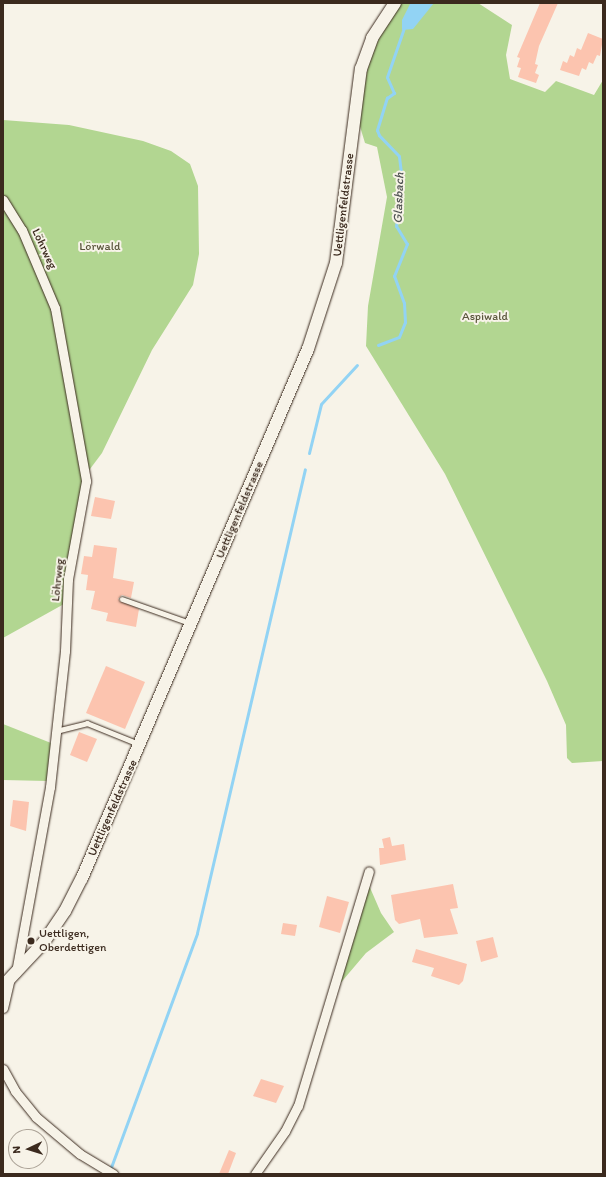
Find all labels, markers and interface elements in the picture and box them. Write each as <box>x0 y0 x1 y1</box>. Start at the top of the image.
street label: Uettligenfeldstrasse <box>331 152 357 258</box>
water label: Glasbach <box>390 172 408 224</box>
street label: Löhrweg <box>28 226 60 272</box>
park label: Lörwald <box>79 240 121 254</box>
park label: Aspiwald <box>462 310 508 324</box>
street label: Uettligenfeldstrasse <box>213 459 267 561</box>
street label: Löhrweg <box>49 558 67 602</box>
street label: Uettligenfeldstrasse <box>85 757 141 859</box>
place label: Uettligen, Oberdettigen <box>39 927 106 955</box>
marker: Uettligen, Oberdettigen <box>26 936 36 946</box>
north arrow <box>8 1129 48 1169</box>
text: N <box>10 1146 23 1154</box>

